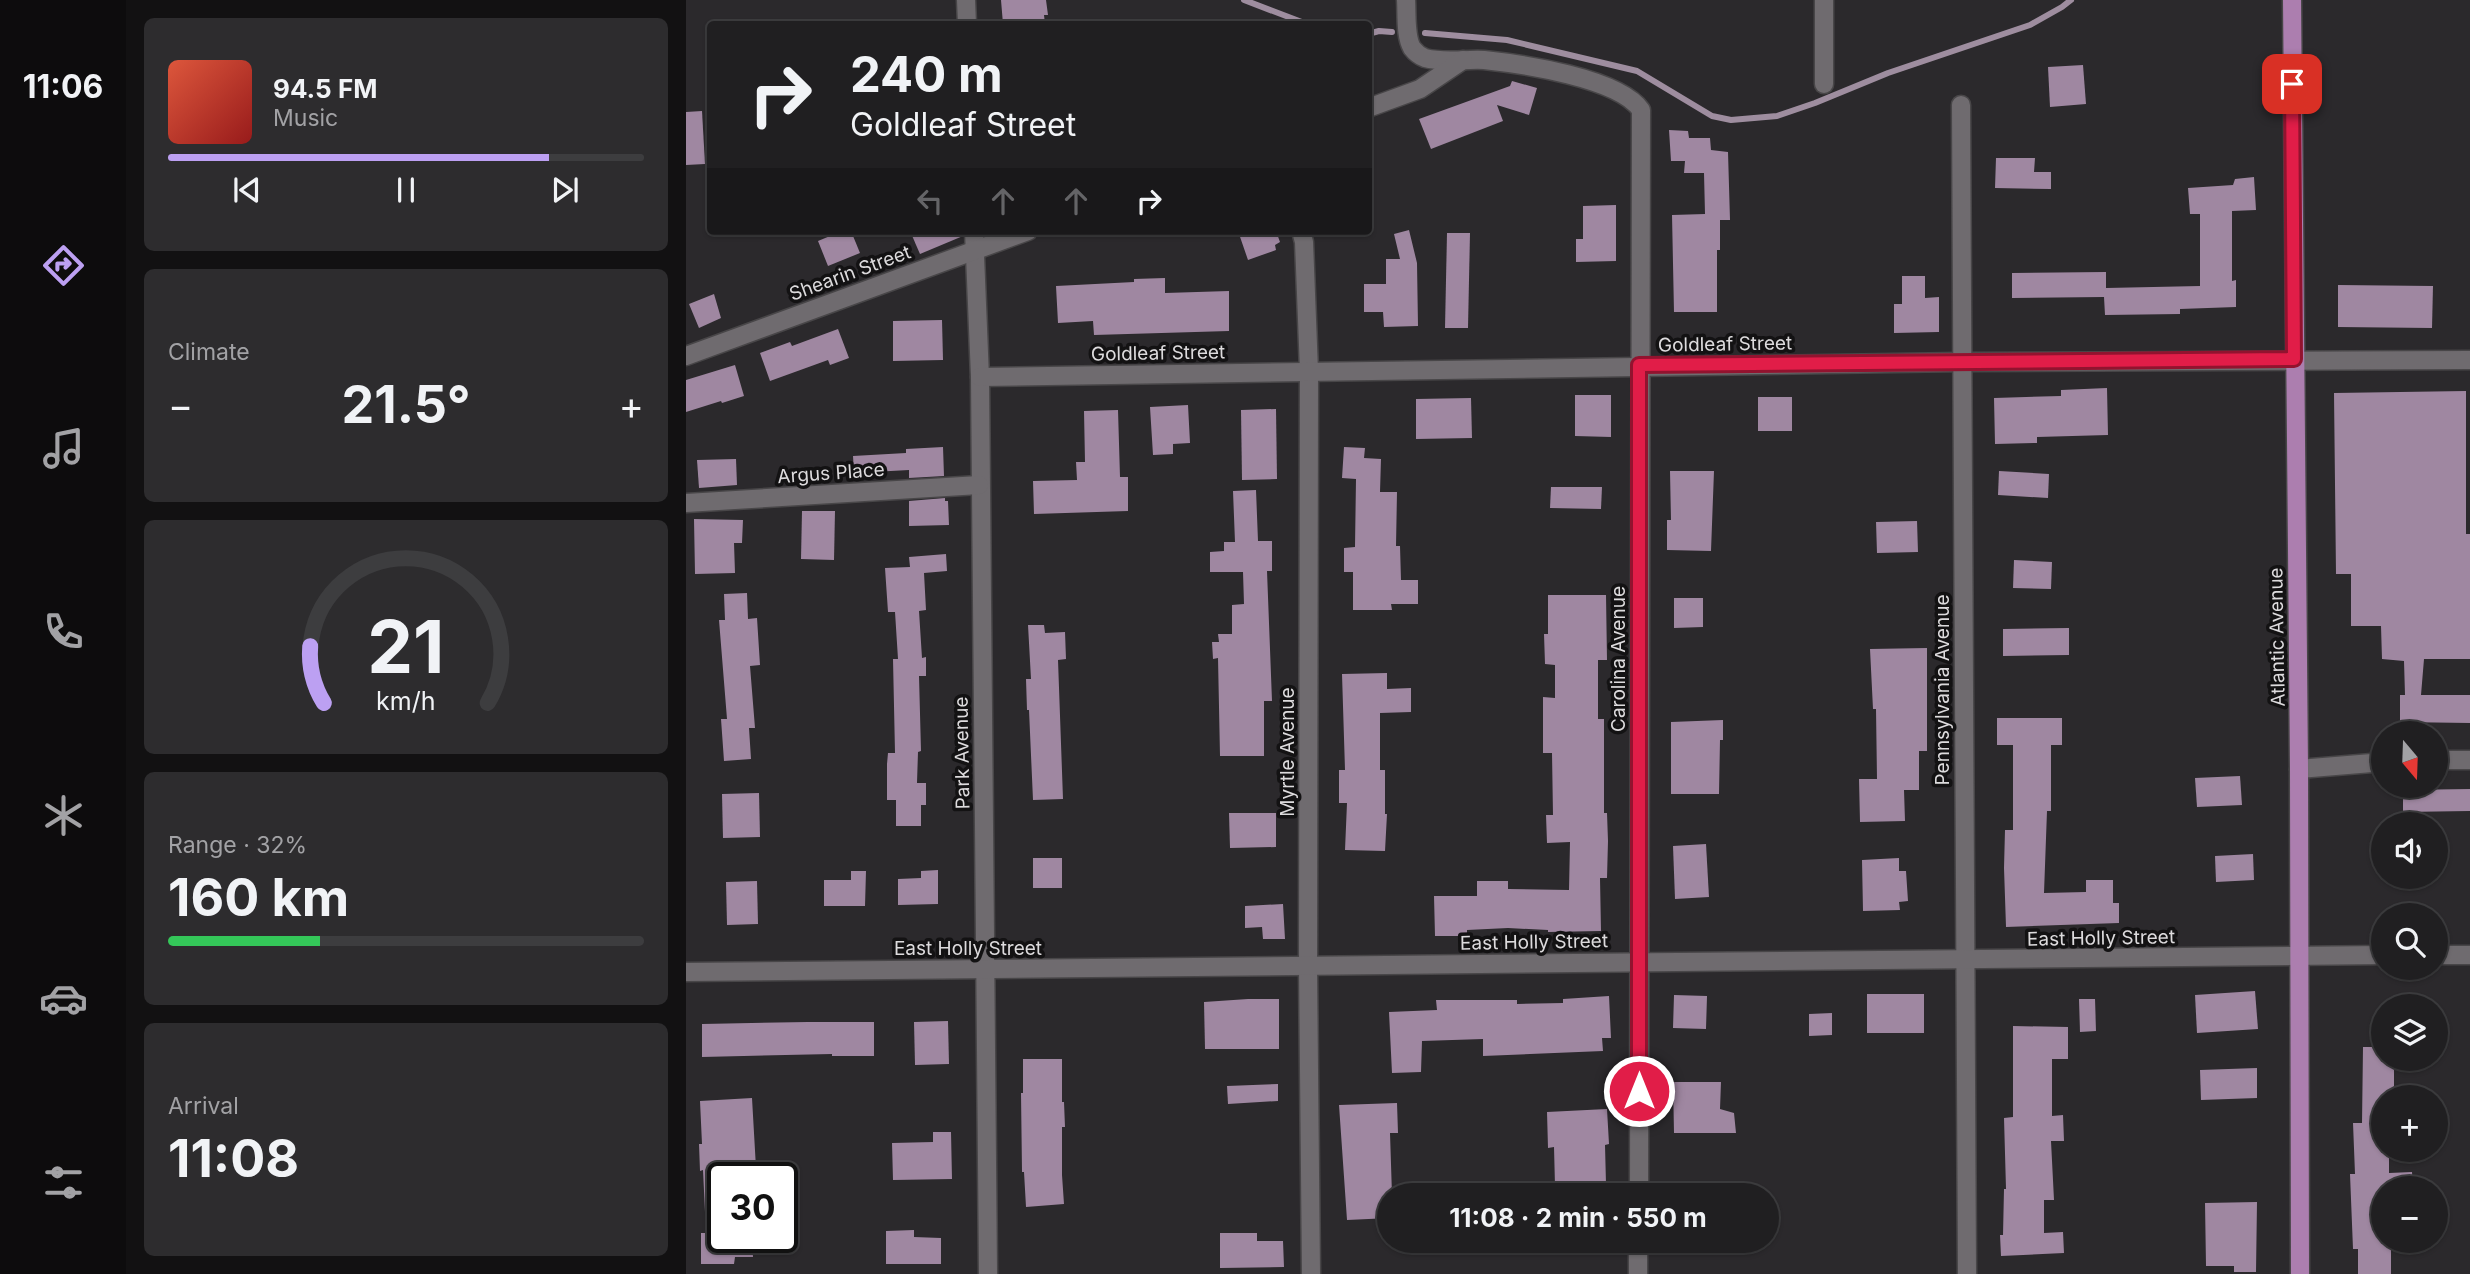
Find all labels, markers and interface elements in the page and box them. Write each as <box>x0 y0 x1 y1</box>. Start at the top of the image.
text: 240 m <box>850 45 1003 104</box>
icon: right <box>735 49 826 140</box>
pin <box>2262 54 2322 114</box>
icon: arrive <box>2273 65 2311 103</box>
text: 11:06 <box>23 67 103 106</box>
text: 94.5 FM <box>273 73 377 104</box>
text: Music <box>273 104 338 132</box>
text: Goldleaf Street <box>850 105 1076 144</box>
icon: previous <box>228 171 266 209</box>
icon: pause <box>387 171 425 209</box>
icon: next <box>546 171 584 209</box>
icon: left <box>911 182 949 220</box>
icon: ahead <box>984 182 1022 220</box>
icon: ahead <box>1057 182 1095 220</box>
icon: right <box>1130 182 1168 220</box>
street label: Shearin Street <box>786 240 914 306</box>
icon: directions <box>39 241 88 290</box>
street label: Goldleaf Street <box>1658 331 1792 357</box>
text: Climate <box>168 338 250 366</box>
street label: Goldleaf Street <box>1091 340 1225 366</box>
text: 21.5° <box>341 373 471 436</box>
text: − <box>168 382 193 428</box>
text: + <box>619 382 644 428</box>
icon: music <box>39 424 88 473</box>
street label: Argus Place <box>777 458 885 488</box>
street label: Atlantic Avenue <box>2264 567 2290 707</box>
street label: Carolina Avenue <box>1607 586 1630 732</box>
street label: Pennsylvania Avenue <box>1931 595 1954 785</box>
text: 21 <box>367 602 445 691</box>
icon: phone <box>39 607 88 656</box>
text: km/h <box>376 686 436 716</box>
street label: Myrtle Avenue <box>1276 687 1299 817</box>
street label: Park Avenue <box>950 696 974 810</box>
north arrow <box>2371 721 2448 798</box>
map controls <box>2371 721 2448 1253</box>
icon: climate <box>39 791 88 840</box>
button: sound <box>2371 812 2448 889</box>
text: Range · 32% <box>168 831 307 859</box>
text: 160 km <box>168 866 349 929</box>
button: search <box>2371 903 2448 980</box>
street label: East Holly Street <box>2027 925 2175 951</box>
street label: East Holly Street <box>1460 929 1608 955</box>
street label: East Holly Street <box>894 937 1042 960</box>
icon: car <box>39 974 88 1023</box>
button: layers <box>2371 994 2448 1071</box>
position arrow <box>1602 1054 1676 1128</box>
button: + <box>2371 1085 2448 1162</box>
text: Arrival <box>168 1092 239 1120</box>
text: 11:08 <box>168 1127 299 1190</box>
icon: filters <box>39 1158 88 1207</box>
speed limit sign: 30 <box>707 1162 798 1253</box>
button: − <box>2371 1176 2448 1253</box>
text: 11:08 · 2 min · 550 m <box>1449 1202 1707 1233</box>

